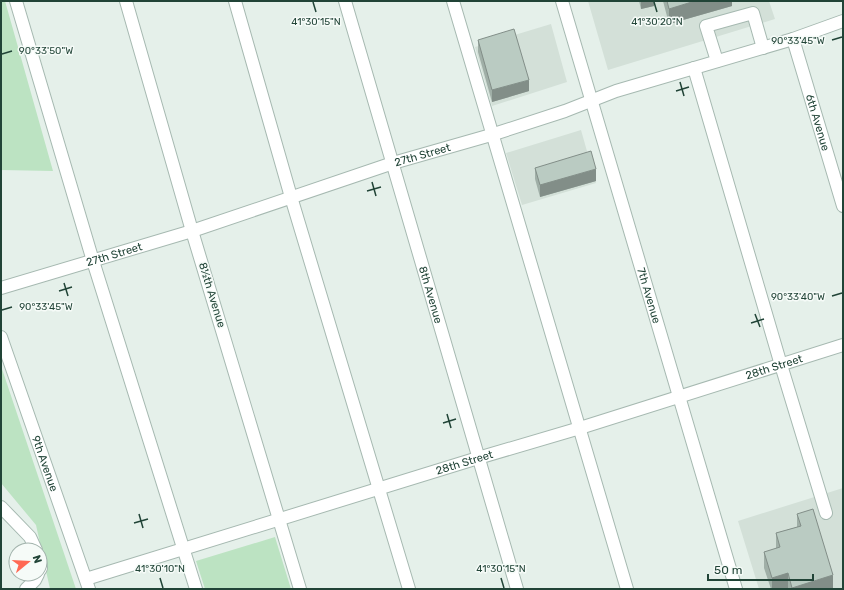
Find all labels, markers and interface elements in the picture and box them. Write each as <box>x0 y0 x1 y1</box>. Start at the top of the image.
text: 41°30'15"N <box>291 16 341 28</box>
text: 41°30'20"N <box>631 16 683 28</box>
text: 90°33'45"W <box>771 35 825 47</box>
text: 90°33'50"W <box>19 45 73 57</box>
street label: 6th Avenue <box>803 92 833 152</box>
street label: 27th Street <box>393 140 452 169</box>
street label: 27th Street <box>85 240 144 269</box>
street label: 8½th Avenue <box>196 261 228 329</box>
street label: 8th Avenue <box>416 265 445 325</box>
street label: 7th Avenue <box>635 266 664 325</box>
text: 90°33'40"W <box>771 291 825 303</box>
text: 90°33'45"W <box>19 301 73 313</box>
street label: 28th Street <box>744 351 805 382</box>
street label: 9th Avenue <box>29 434 61 493</box>
street label: 28th Street <box>434 447 495 477</box>
north arrow <box>8 542 48 582</box>
text: N <box>30 553 44 565</box>
scale bar <box>708 556 813 582</box>
text: 41°30'10"N <box>135 563 185 575</box>
text: 41°30'15"N <box>476 563 526 575</box>
text: 50 m <box>714 563 742 577</box>

